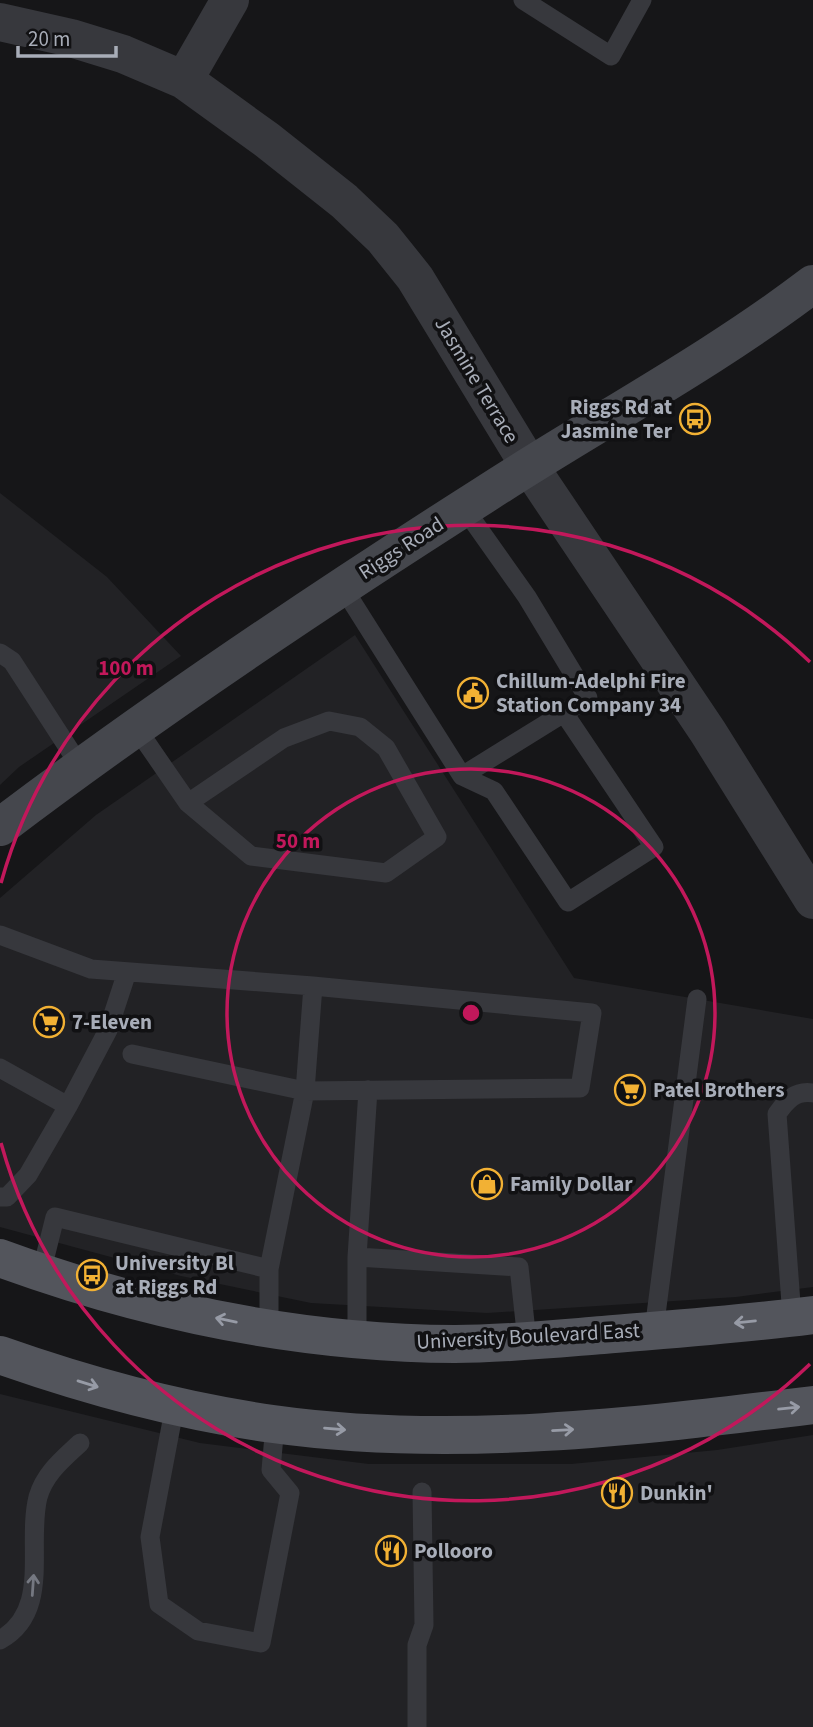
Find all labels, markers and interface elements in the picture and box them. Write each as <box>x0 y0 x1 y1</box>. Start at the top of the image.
scale bar <box>18 14 116 58</box>
text: 20 m <box>28 24 70 54</box>
street label: Jasmine Terrace <box>427 311 527 449</box>
place label: Riggs Rd at Jasmine Ter <box>561 392 673 446</box>
bus stop icon: Riggs Rd at Jasmine Ter <box>678 402 712 436</box>
street label: Riggs Road <box>352 509 450 587</box>
text: 100 m <box>98 653 154 683</box>
place label: Chillum-Adelphi Fire Station Company 34 <box>496 666 686 720</box>
public building icon: Chillum-Adelphi Fire Station Company 34 <box>456 676 490 710</box>
text: 50 m <box>276 826 320 856</box>
centre of rings <box>459 1001 483 1025</box>
supermarket icon: 7-Eleven <box>32 1005 66 1039</box>
place label: 7-Eleven <box>72 1007 152 1037</box>
supermarket icon: Patel Brothers <box>613 1073 647 1107</box>
place label: Patel Brothers <box>653 1075 785 1105</box>
shop icon: Family Dollar <box>470 1167 504 1201</box>
place label: Family Dollar <box>510 1169 633 1199</box>
place label: University Bl at Riggs Rd <box>115 1248 234 1302</box>
bus stop icon: University Bl at Riggs Rd <box>75 1258 109 1292</box>
one-way arrow <box>215 1313 238 1327</box>
street label: University Boulevard East <box>416 1315 640 1357</box>
one-way arrow <box>734 1316 757 1329</box>
one-way arrow <box>77 1378 99 1391</box>
one-way arrow <box>777 1401 800 1414</box>
one-way arrow <box>324 1423 346 1436</box>
one-way arrow <box>551 1424 574 1437</box>
restaurant icon: Dunkin' <box>600 1476 634 1510</box>
place label: Dunkin' <box>640 1478 713 1508</box>
restaurant icon: Pollooro <box>374 1534 408 1568</box>
place label: Pollooro <box>414 1536 493 1566</box>
one-way arrow <box>27 1574 40 1597</box>

